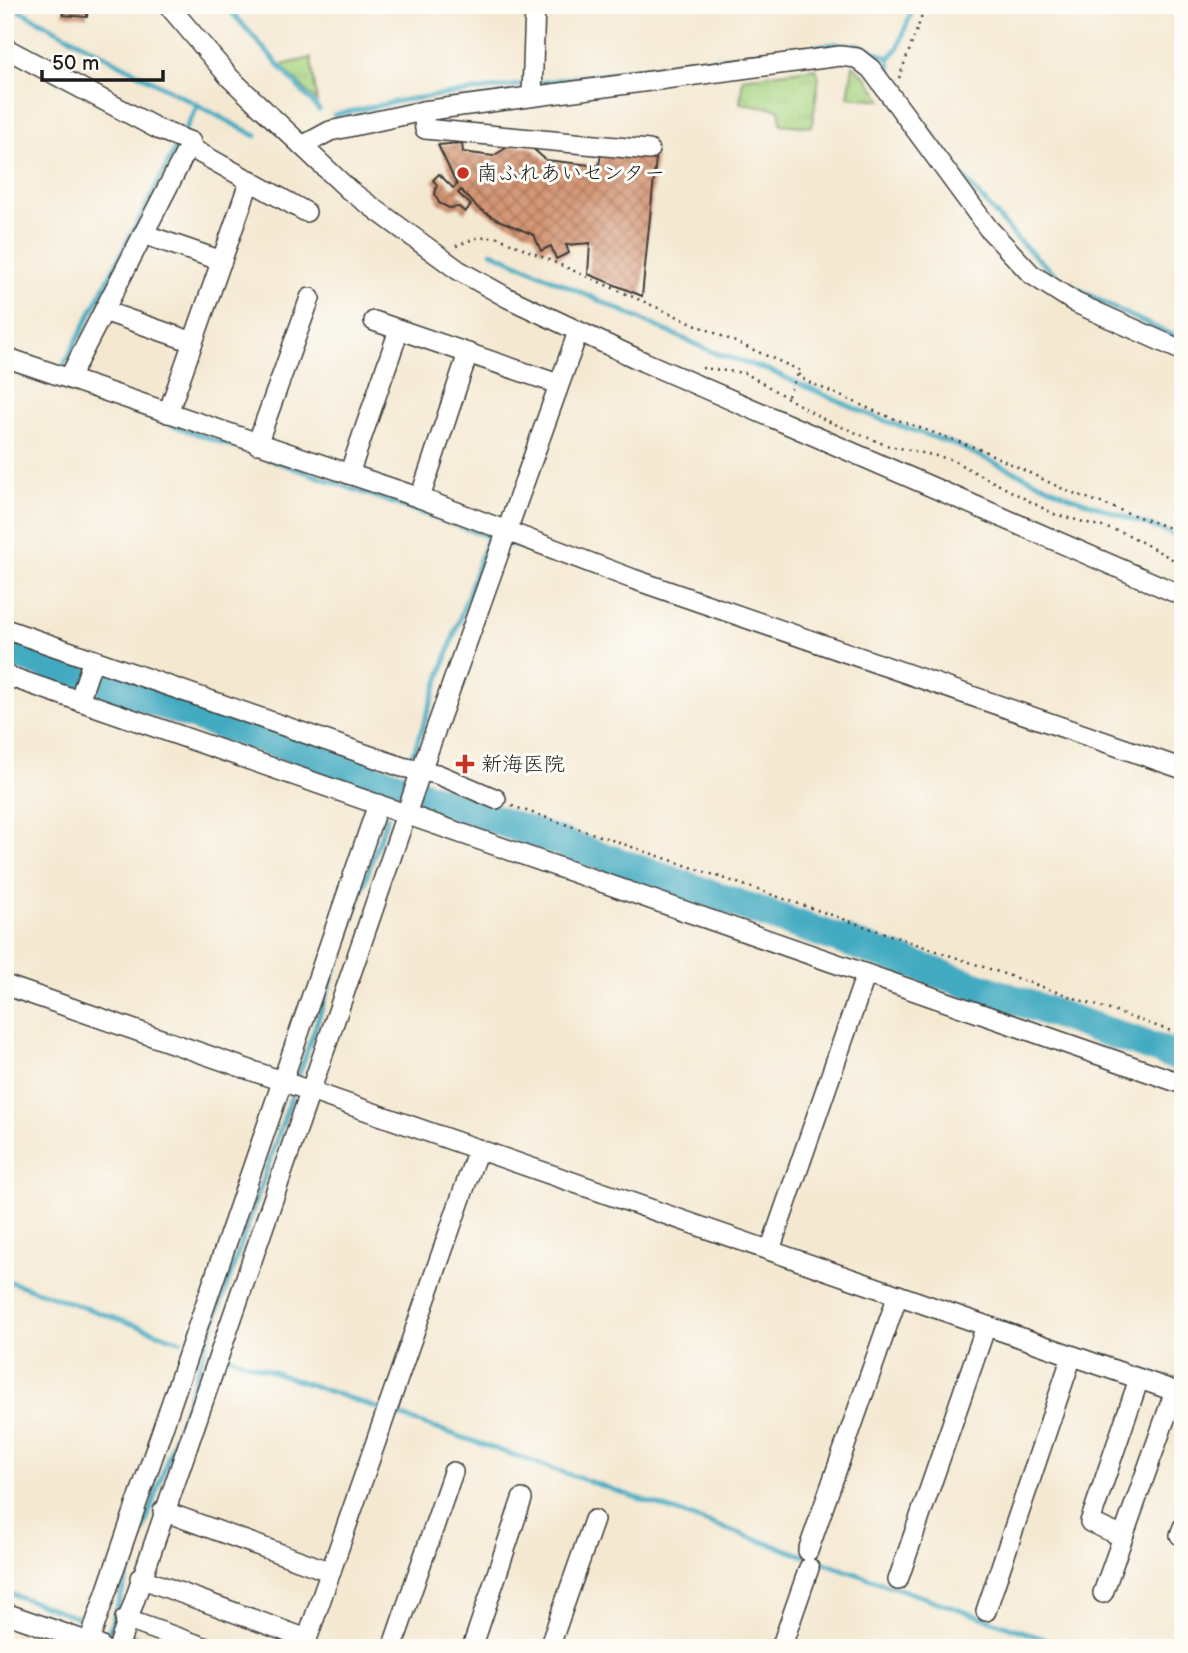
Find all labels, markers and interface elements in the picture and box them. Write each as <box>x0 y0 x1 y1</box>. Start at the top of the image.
scale bar <box>42 38 163 82</box>
text: 50 m <box>52 51 99 76</box>
place label: 南ふれあいセンター <box>477 161 665 186</box>
marker: 南ふれあいセンター <box>455 165 471 181</box>
place label: 新海医院 <box>481 752 565 777</box>
marker: 新海医院 <box>455 754 475 774</box>

